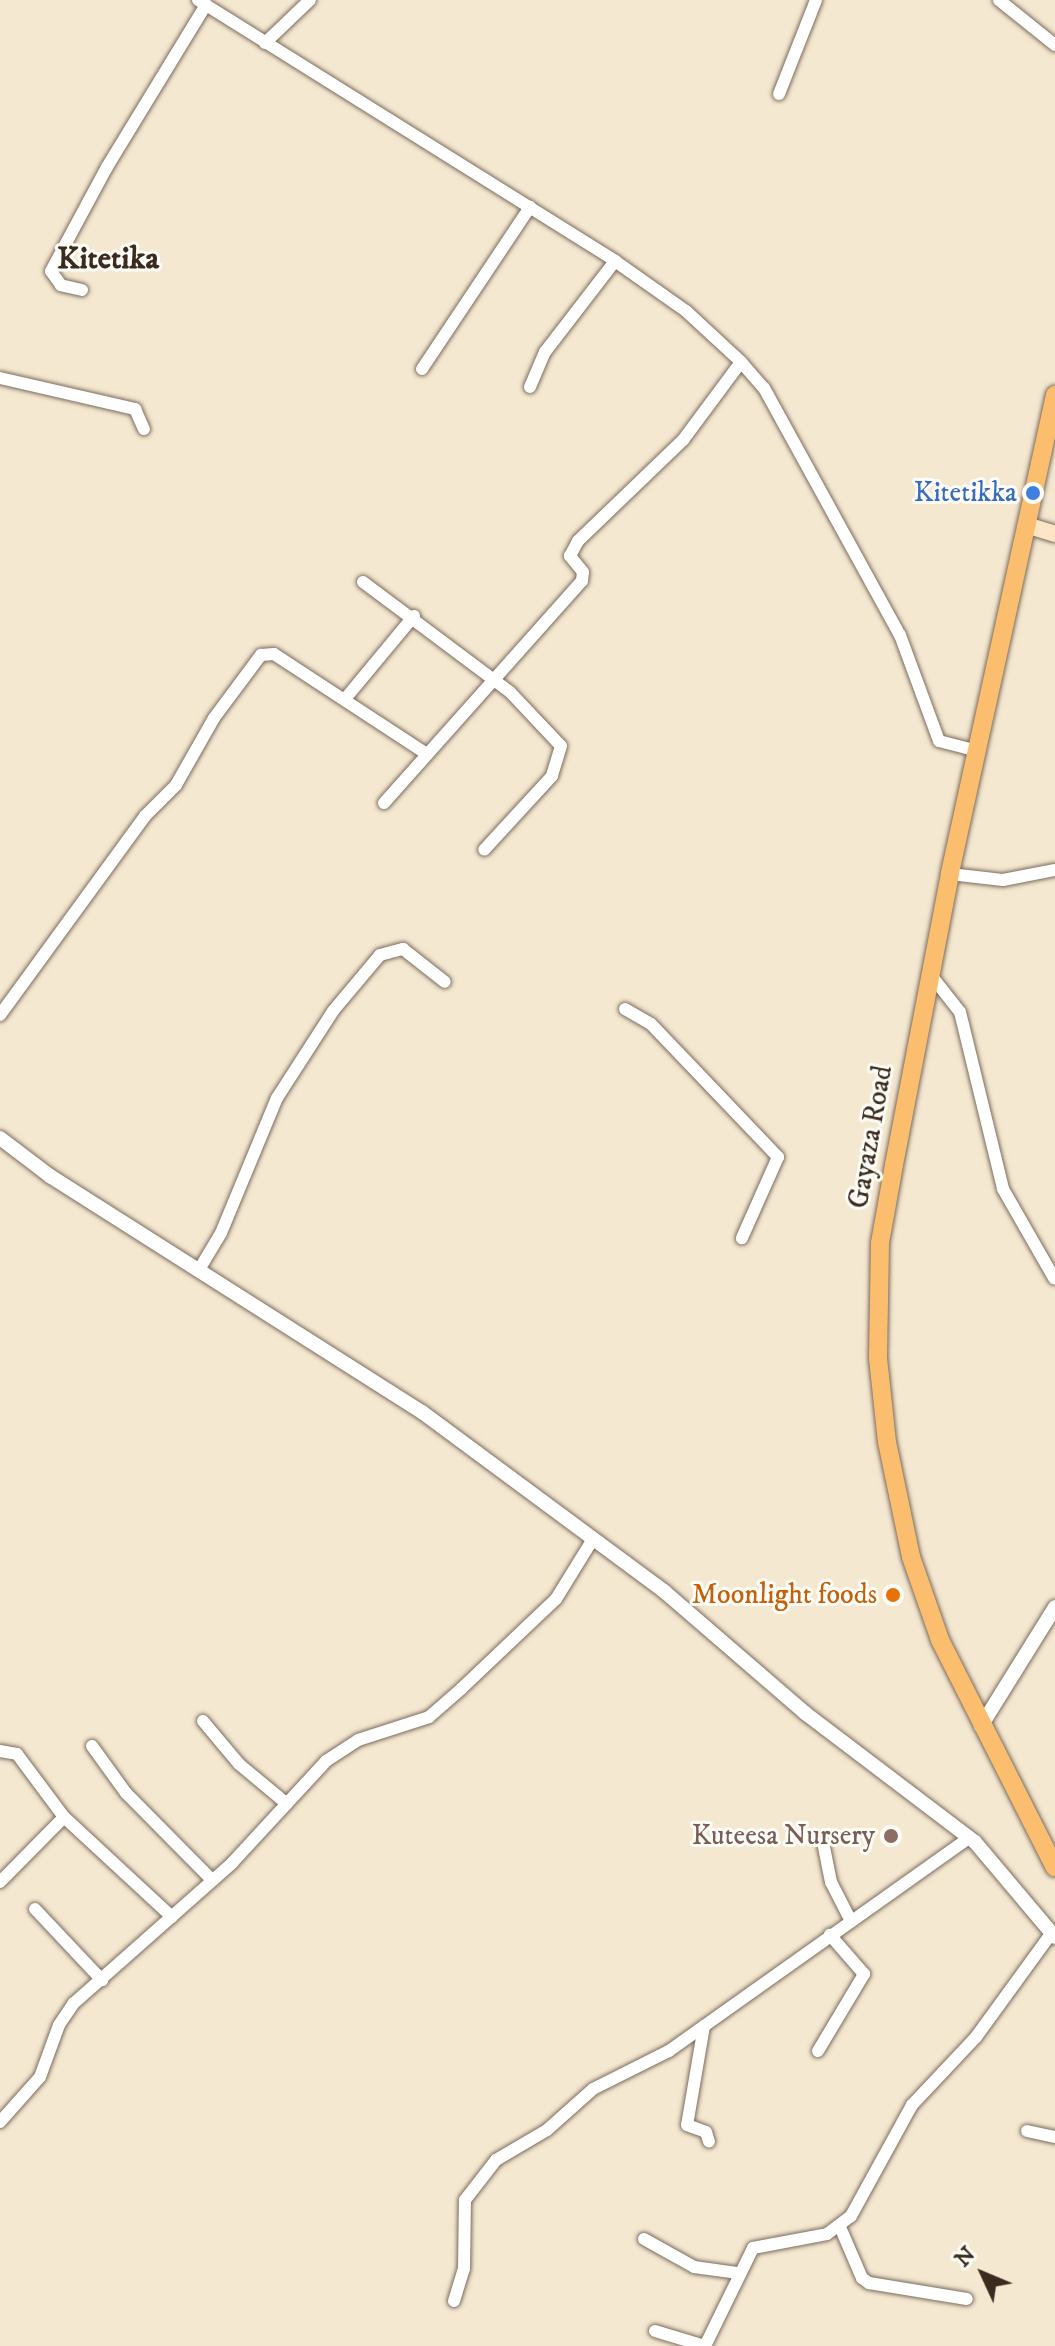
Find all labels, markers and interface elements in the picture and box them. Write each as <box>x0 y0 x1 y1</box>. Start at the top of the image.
district label: Kitetika <box>57 240 159 278</box>
place label: Kitetikka <box>914 476 1017 510</box>
marker: Kitetikka <box>1024 484 1042 502</box>
street label: Gayaza Road <box>842 1063 900 1211</box>
place label: Moonlight foods <box>692 1578 877 1612</box>
marker: Moonlight foods <box>884 1586 902 1604</box>
place label: Kuteesa Nursery <box>692 1819 875 1853</box>
marker: Kuteesa Nursery <box>882 1827 900 1845</box>
north arrow <box>943 2234 1023 2314</box>
text: N <box>949 2241 981 2273</box>

